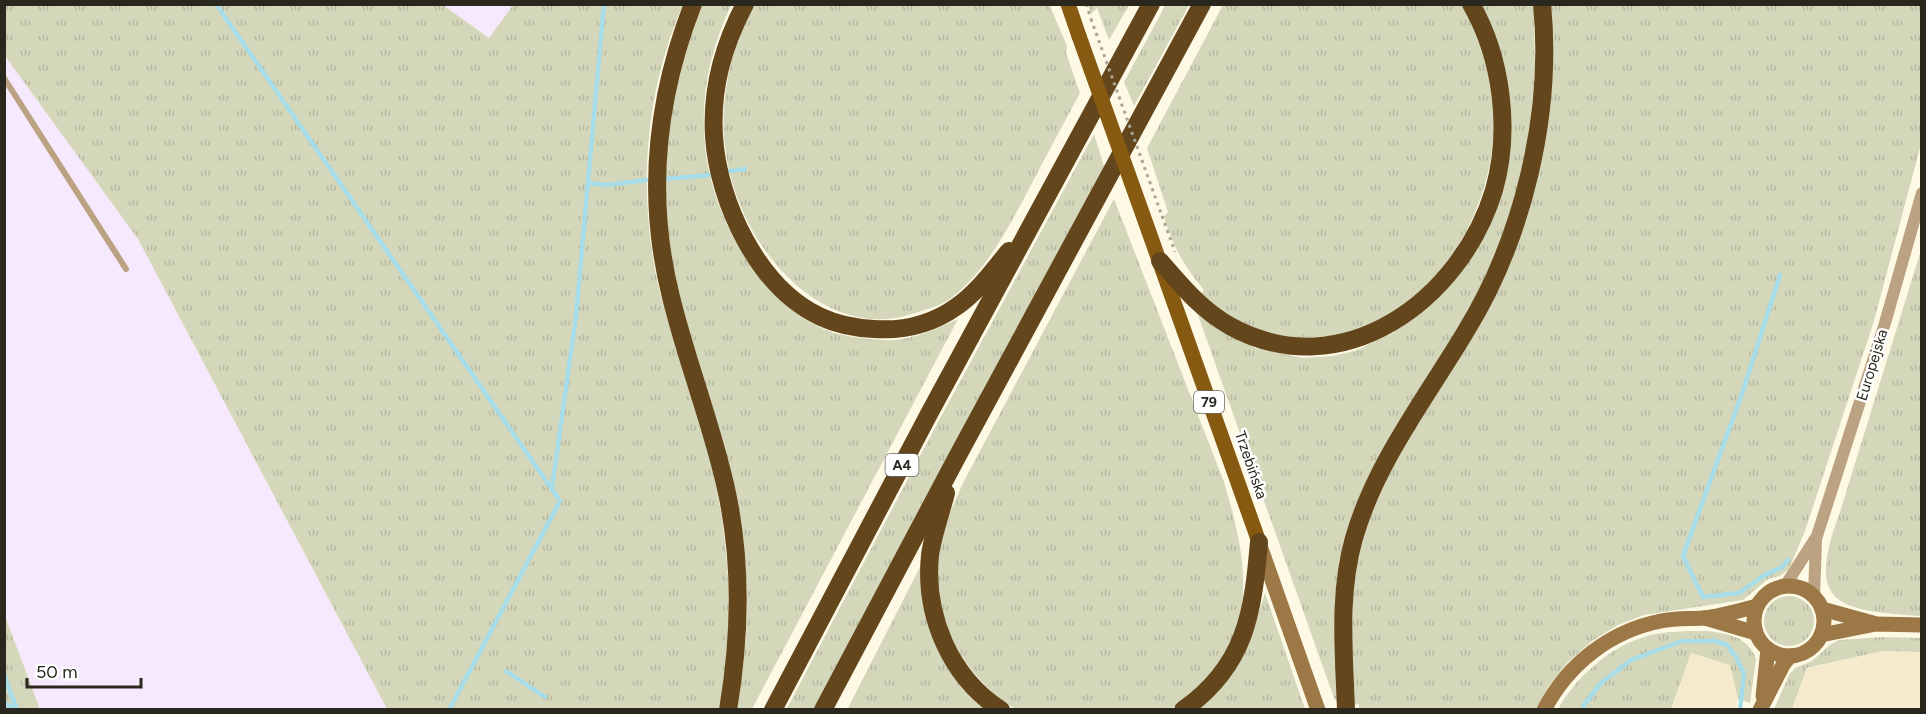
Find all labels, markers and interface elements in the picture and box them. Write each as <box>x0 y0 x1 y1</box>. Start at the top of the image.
street label: Europejska <box>1853 327 1891 403</box>
road number: 79 <box>1194 391 1224 413</box>
street label: Trzebińska <box>1231 429 1271 501</box>
road number: A4 <box>886 454 918 476</box>
scale bar <box>27 651 141 689</box>
text: 50 m <box>36 661 78 683</box>

